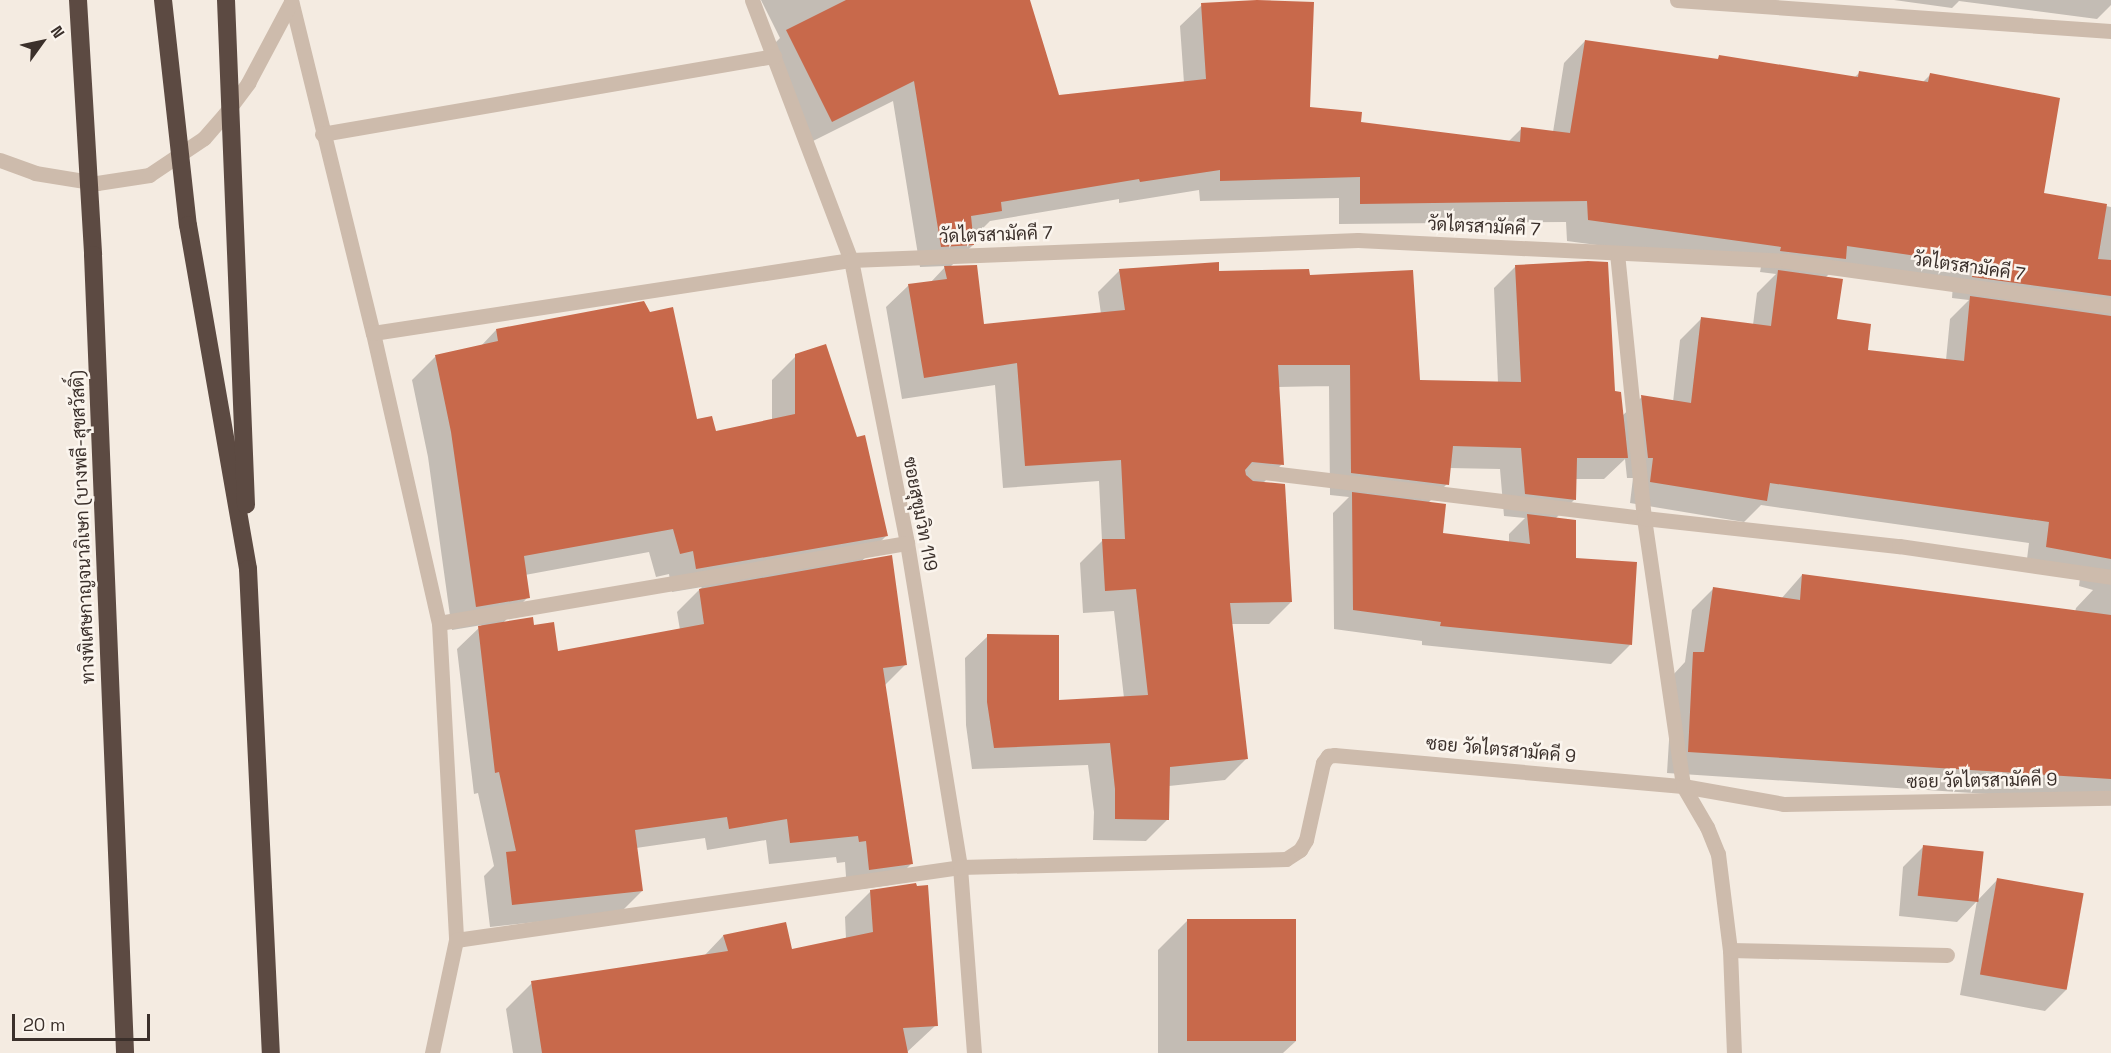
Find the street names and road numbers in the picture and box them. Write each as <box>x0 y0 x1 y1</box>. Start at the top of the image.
street label: วัดไตรสามัคคี 7 <box>1427 213 1541 241</box>
street label: วัดไตรสามัคคี 7 <box>939 222 1053 248</box>
street label: วัดไตรสามัคคี 7 <box>1911 248 2027 286</box>
street label: ทางพิเศษกาญจนาภิเษก (บางพลี-สุขสวัสดิ์) <box>67 370 99 684</box>
street label: ซอยสุขุมวิท 119 <box>898 455 942 573</box>
street label: ซอย วัดไตรสามัคคี 9 <box>1425 733 1577 767</box>
street label: ซอย วัดไตรสามัคคี 9 <box>1906 769 2058 793</box>

